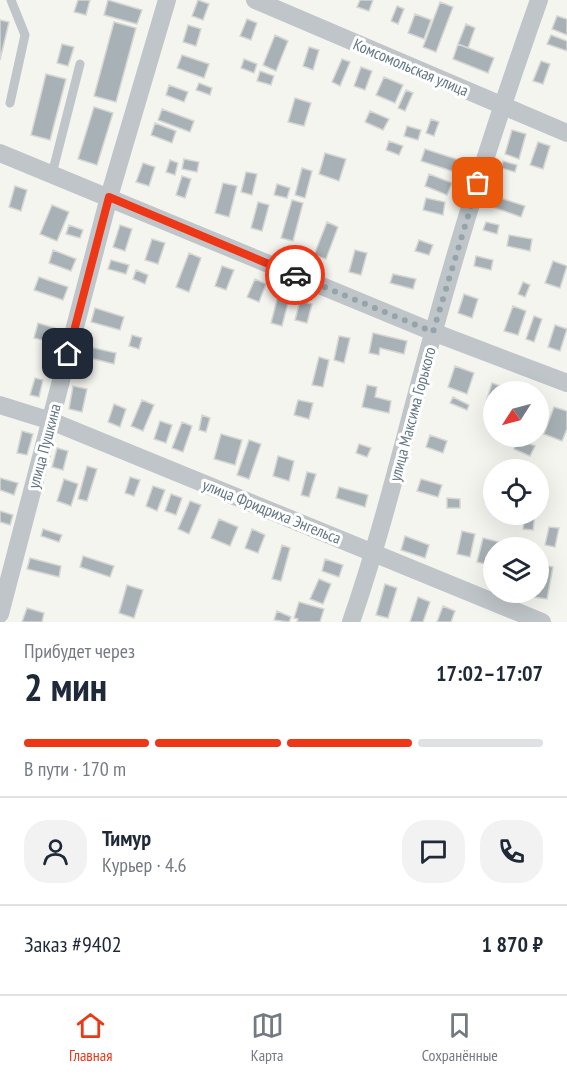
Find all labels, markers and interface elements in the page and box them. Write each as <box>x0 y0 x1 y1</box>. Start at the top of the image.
street label: Комсомольская улица <box>350 34 472 100</box>
pin <box>452 157 503 208</box>
icon: bag <box>461 166 494 199</box>
courier <box>265 245 325 305</box>
icon: car <box>279 259 312 292</box>
pin <box>42 328 93 379</box>
icon: home <box>51 337 84 370</box>
street label: улица Максима Горького <box>384 345 440 483</box>
north arrow <box>483 381 549 447</box>
map controls <box>483 381 549 603</box>
street label: улица Пушкина <box>23 402 65 490</box>
button: locate <box>483 459 549 525</box>
street label: улица Фридриха Энгельса <box>200 474 344 548</box>
button: layers <box>483 537 549 603</box>
text: Прибудет через <box>24 638 135 664</box>
text: 17:02–17:07 <box>436 659 543 687</box>
text: 2 мин <box>24 661 107 712</box>
text: В пути · 170 m <box>24 756 126 782</box>
button: person <box>24 820 87 883</box>
button: chat <box>402 820 465 883</box>
button: phone <box>480 820 543 883</box>
text: Тимур <box>102 824 151 852</box>
text: Курьер · 4.6 <box>102 852 187 878</box>
text: Заказ #9402 <box>24 930 122 958</box>
text: 1 870 ₽ <box>481 930 543 958</box>
tab: Главная <box>69 1009 112 1065</box>
tab: Карта <box>251 1009 284 1065</box>
tab: Сохранённые <box>422 1009 498 1065</box>

